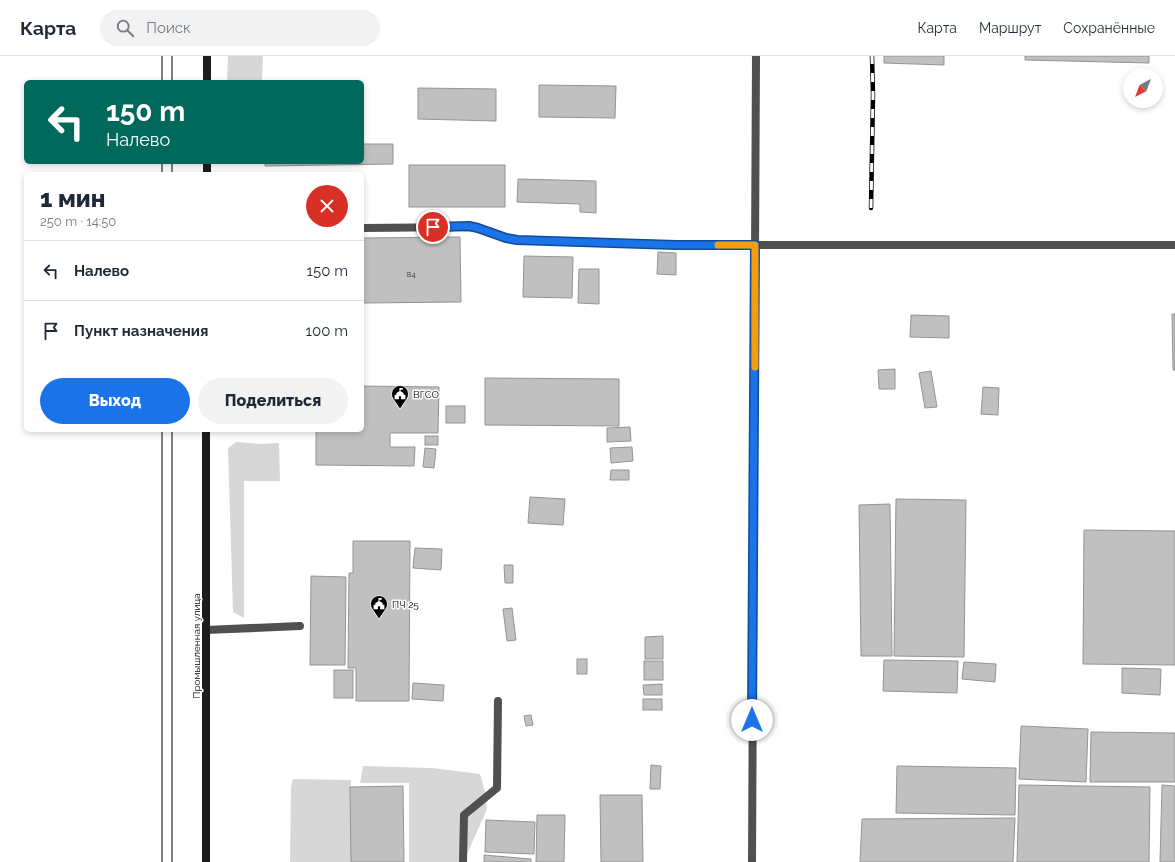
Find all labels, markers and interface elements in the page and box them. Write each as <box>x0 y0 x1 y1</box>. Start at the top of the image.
search box <box>100 10 380 46</box>
text: Карта <box>20 17 76 39</box>
icon: search <box>114 17 136 39</box>
text: Поиск <box>146 19 191 37</box>
text: Карта <box>918 20 957 36</box>
text: Маршрут <box>979 20 1041 36</box>
text: Сохранённые <box>1063 20 1155 36</box>
north arrow <box>1123 68 1163 108</box>
map controls <box>1123 68 1163 108</box>
text: 150 m <box>106 95 185 128</box>
icon: left <box>40 96 92 148</box>
text: Налево <box>106 129 170 150</box>
text: 1 мин <box>40 184 105 213</box>
button: close <box>306 185 348 227</box>
pin <box>416 210 450 244</box>
text: 250 m · 14:50 <box>40 214 116 229</box>
icon: arrive <box>422 216 444 238</box>
icon: left <box>40 260 62 282</box>
text: Налево <box>74 262 129 280</box>
text: 150 m <box>307 262 348 280</box>
house number: 84 <box>406 269 416 279</box>
icon: arrive <box>40 320 62 342</box>
text: Пункт назначения <box>74 322 208 340</box>
text: 100 m <box>306 322 348 340</box>
button: Выход <box>40 378 190 424</box>
button: Поделиться <box>198 378 348 424</box>
public building icon: ВГСО <box>390 384 410 409</box>
place label: ВГСО <box>413 389 440 400</box>
street label: Промышленная улица <box>191 593 202 699</box>
public building icon: ПЧ 25 <box>369 594 389 619</box>
place label: ПЧ 25 <box>392 599 419 610</box>
position arrow <box>731 699 773 741</box>

